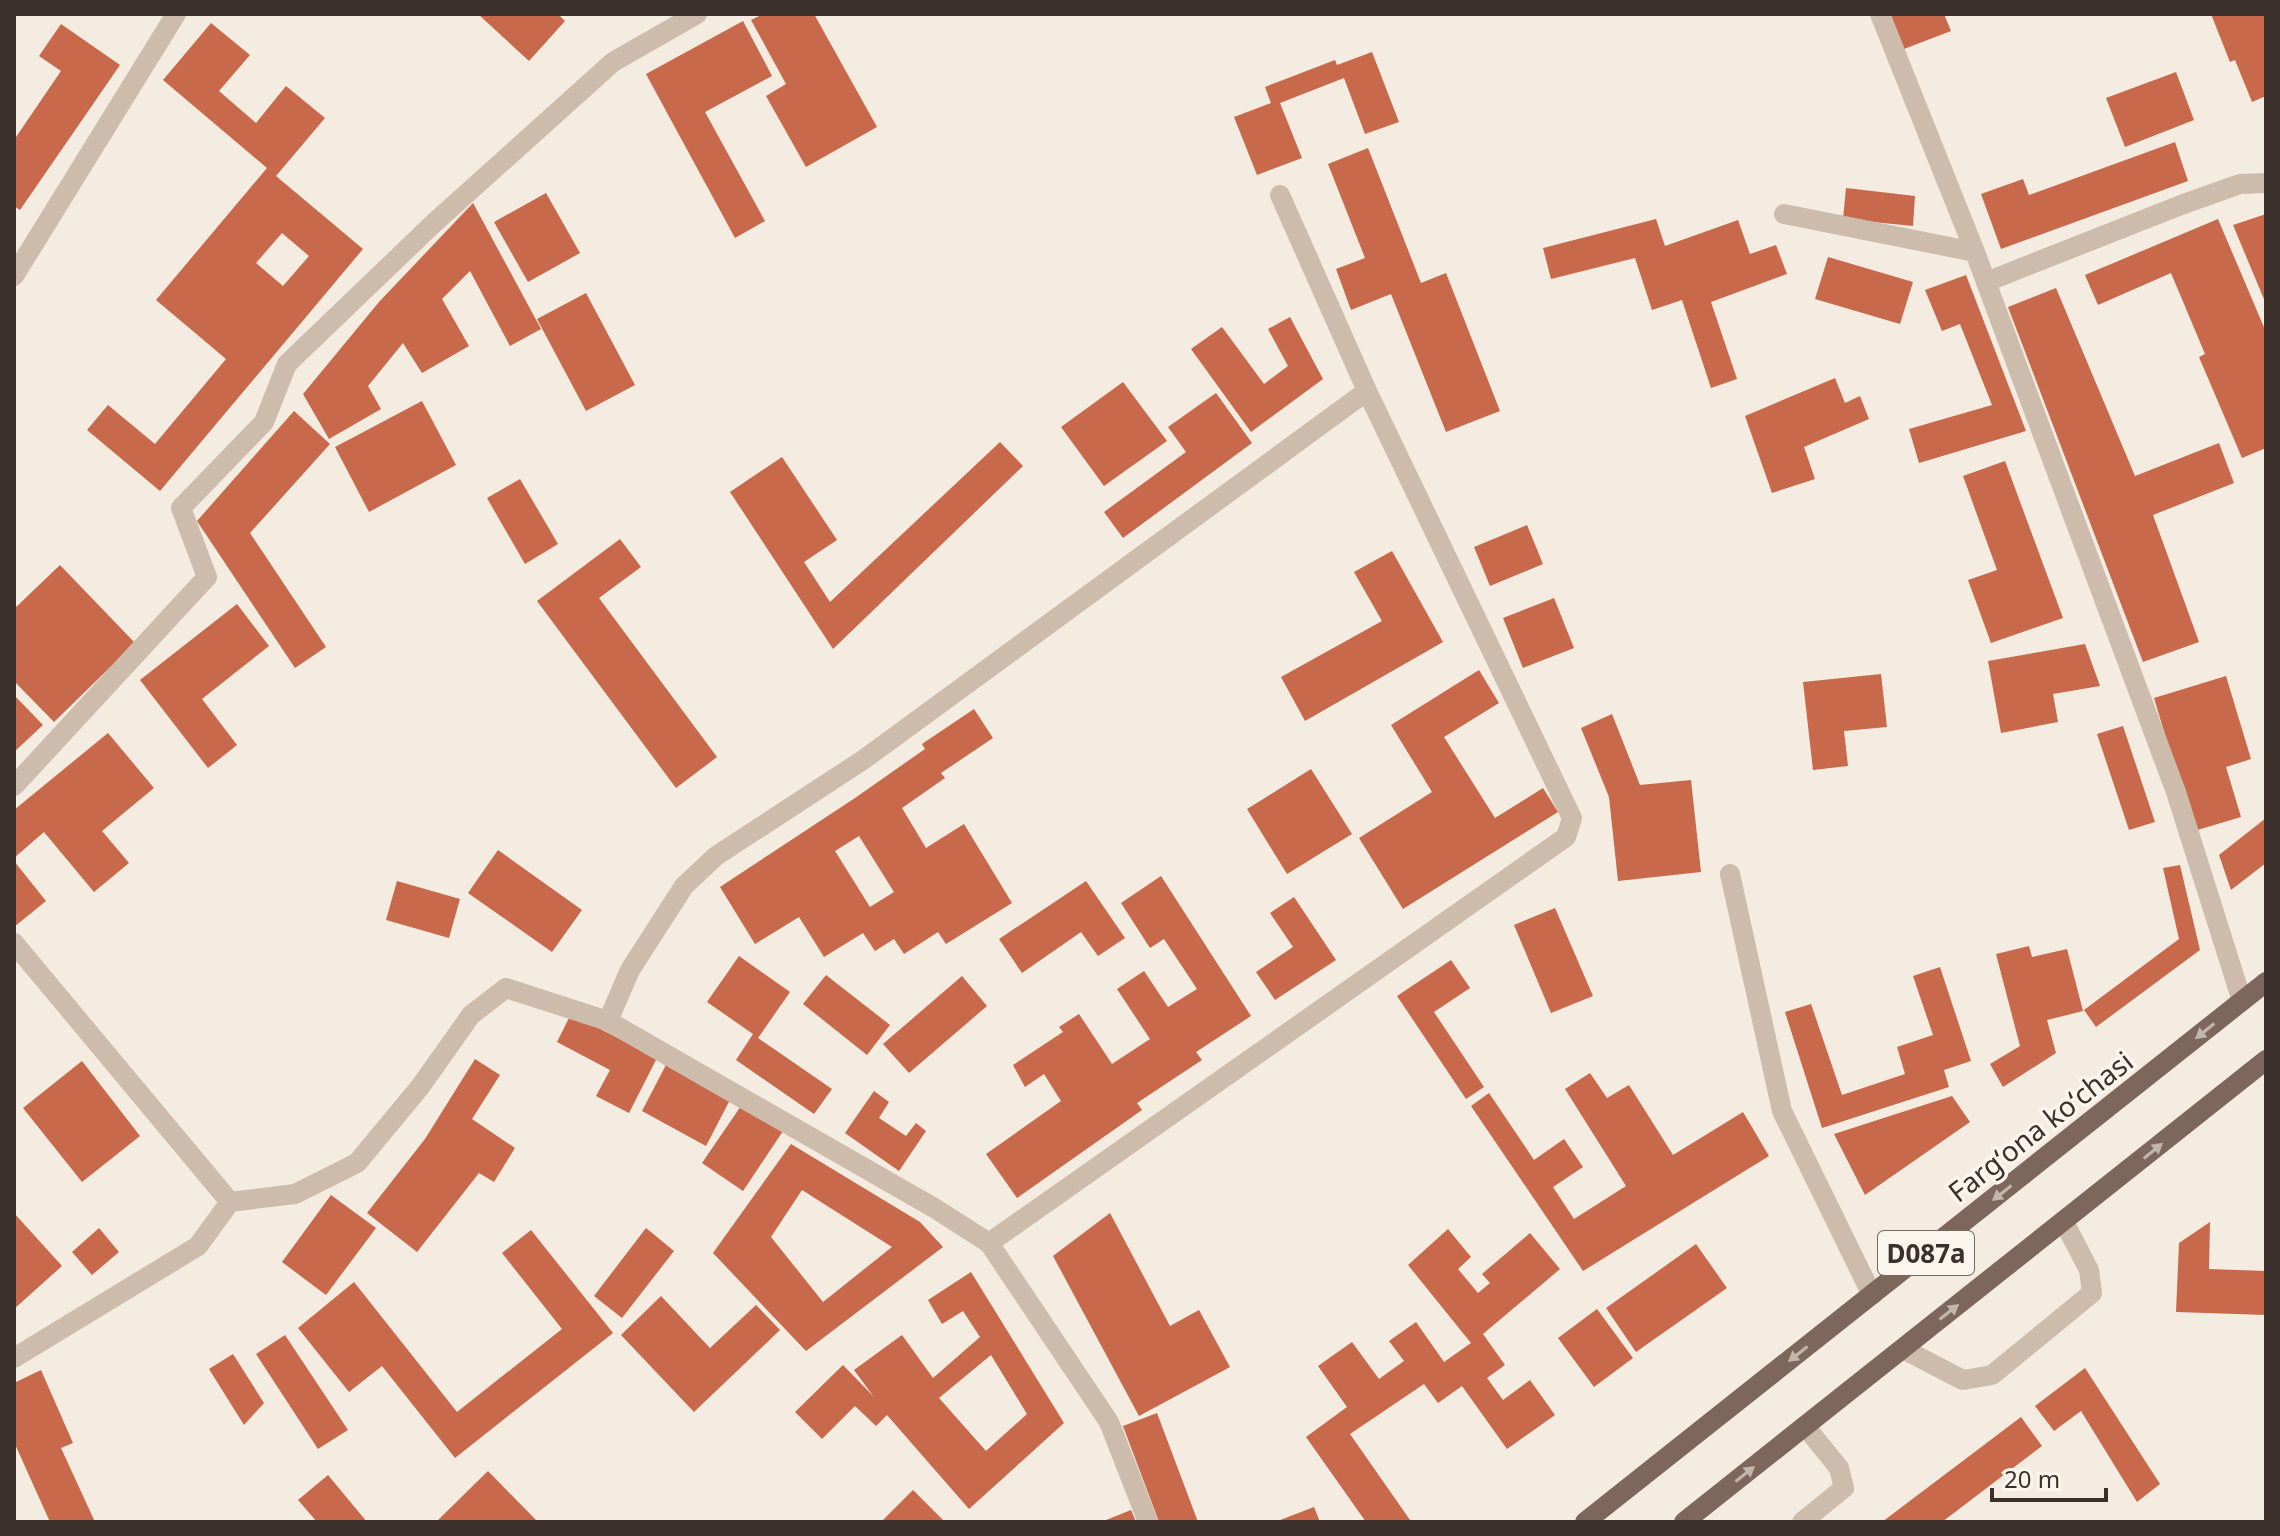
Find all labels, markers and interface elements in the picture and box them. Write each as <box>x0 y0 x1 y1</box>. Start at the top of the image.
one-way arrow <box>2195 1022 2215 1039</box>
street label: Fargʻona koʻchasi <box>1940 1042 2140 1210</box>
one-way arrow <box>2142 1143 2162 1160</box>
one-way arrow <box>1992 1184 2012 1201</box>
road number: D087a <box>1878 1231 1974 1275</box>
one-way arrow <box>1939 1305 1959 1321</box>
one-way arrow <box>1788 1346 1808 1362</box>
scale bar <box>1992 1452 2106 1502</box>
text: 20 m <box>2004 1462 2060 1495</box>
one-way arrow <box>1735 1466 1755 1482</box>

